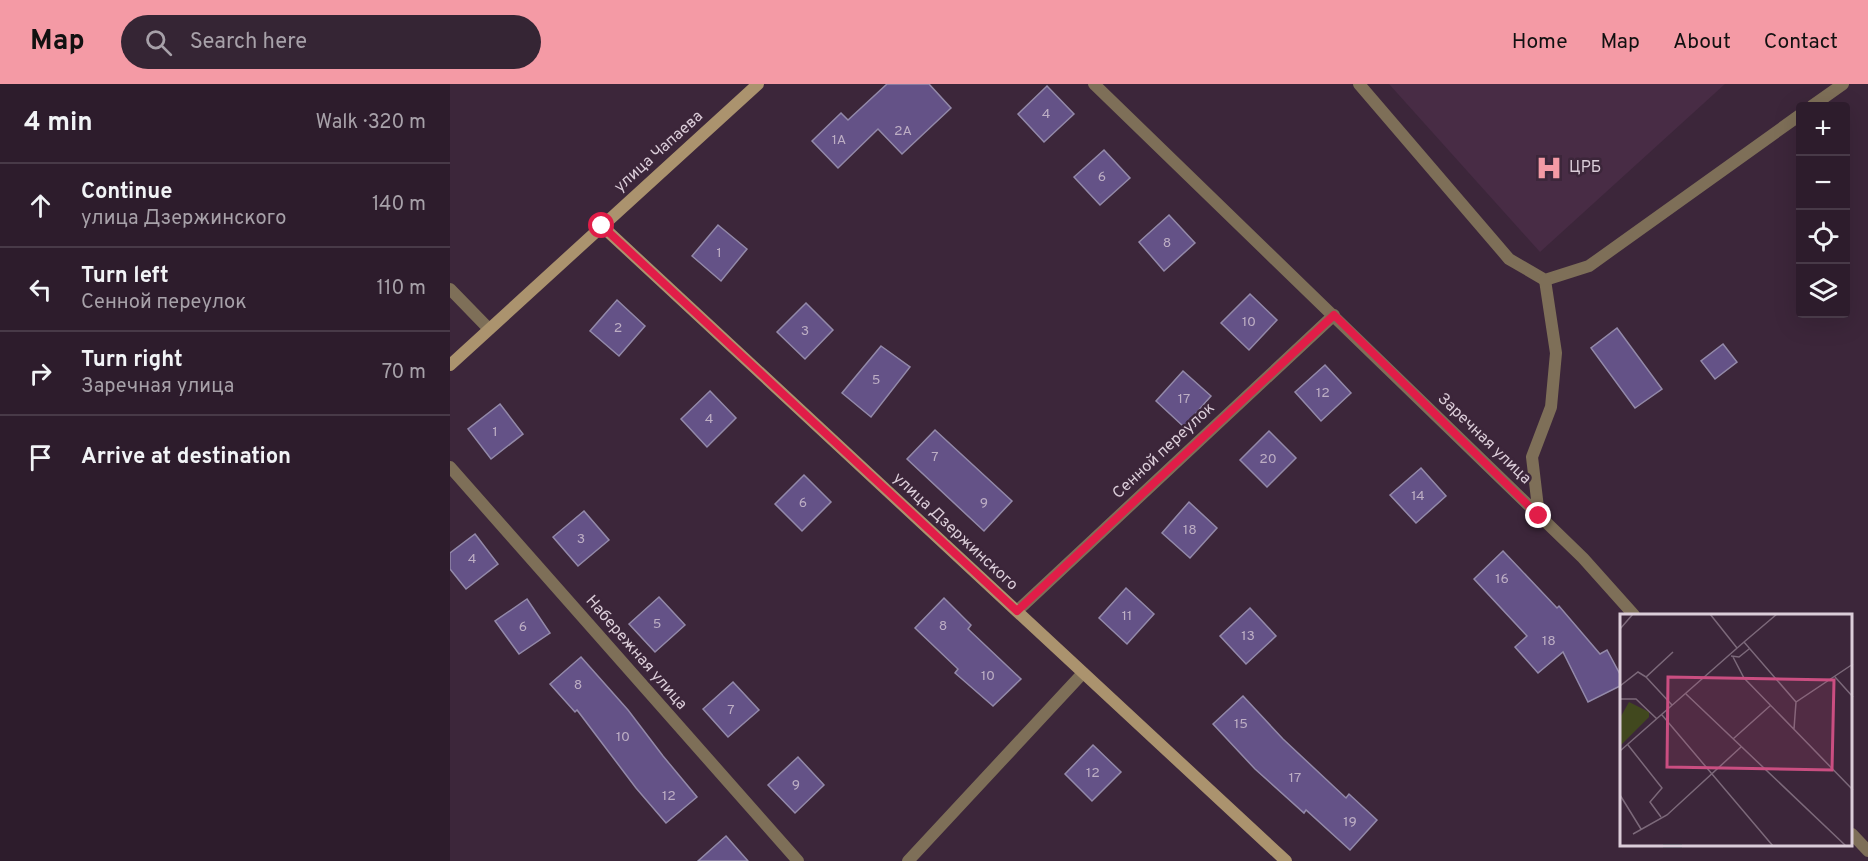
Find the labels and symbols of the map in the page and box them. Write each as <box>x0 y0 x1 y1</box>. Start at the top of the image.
house number: 4 <box>1042 106 1050 123</box>
street label: улица Чапаева <box>610 107 708 197</box>
house number: 2А <box>894 123 912 140</box>
house number: 1А <box>832 132 846 149</box>
hospital icon: ЦРБ <box>1534 153 1564 183</box>
place label: ЦРБ <box>1569 158 1601 178</box>
house number: 6 <box>1098 169 1106 186</box>
route start <box>588 212 614 238</box>
house number: 8 <box>1163 235 1171 252</box>
house number: 1 <box>716 245 722 262</box>
house number: 10 <box>1242 314 1256 331</box>
house number: 2 <box>614 320 622 337</box>
house number: 3 <box>801 323 809 340</box>
house number: 5 <box>872 372 880 389</box>
house number: 12 <box>1316 385 1330 402</box>
street label: Заречная улица <box>1433 389 1535 489</box>
house number: 17 <box>1178 391 1190 408</box>
street label: Сенной переулок <box>1109 398 1219 504</box>
house number: 4 <box>705 411 713 428</box>
house number: 1 <box>492 424 498 441</box>
house number: 7 <box>931 449 939 466</box>
house number: 20 <box>1259 451 1277 468</box>
street label: улица Дзержинского <box>888 469 1022 595</box>
house number: 14 <box>1411 488 1425 505</box>
house number: 6 <box>799 495 807 512</box>
house number: 9 <box>980 495 988 512</box>
route end <box>1525 502 1551 528</box>
house number: 18 <box>1183 522 1197 539</box>
house number: 3 <box>577 531 585 548</box>
house number: 4 <box>468 551 476 568</box>
house number: 16 <box>1495 571 1509 588</box>
street label: Набережная улица <box>581 592 691 714</box>
house number: 11 <box>1122 608 1132 625</box>
inset map <box>1620 614 1853 846</box>
house number: 5 <box>653 616 661 633</box>
house number: 8 <box>939 618 947 635</box>
house number: 6 <box>519 619 527 636</box>
house number: 13 <box>1241 628 1255 645</box>
house number: 18 <box>1542 633 1556 650</box>
house number: 10 <box>981 668 995 685</box>
house number: 8 <box>574 677 582 694</box>
house number: 7 <box>727 702 735 719</box>
house number: 15 <box>1234 716 1248 733</box>
house number: 10 <box>616 729 630 746</box>
house number: 12 <box>1086 765 1100 782</box>
house number: 17 <box>1289 770 1301 787</box>
house number: 9 <box>792 777 800 794</box>
house number: 12 <box>662 788 676 805</box>
house number: 19 <box>1343 814 1357 831</box>

